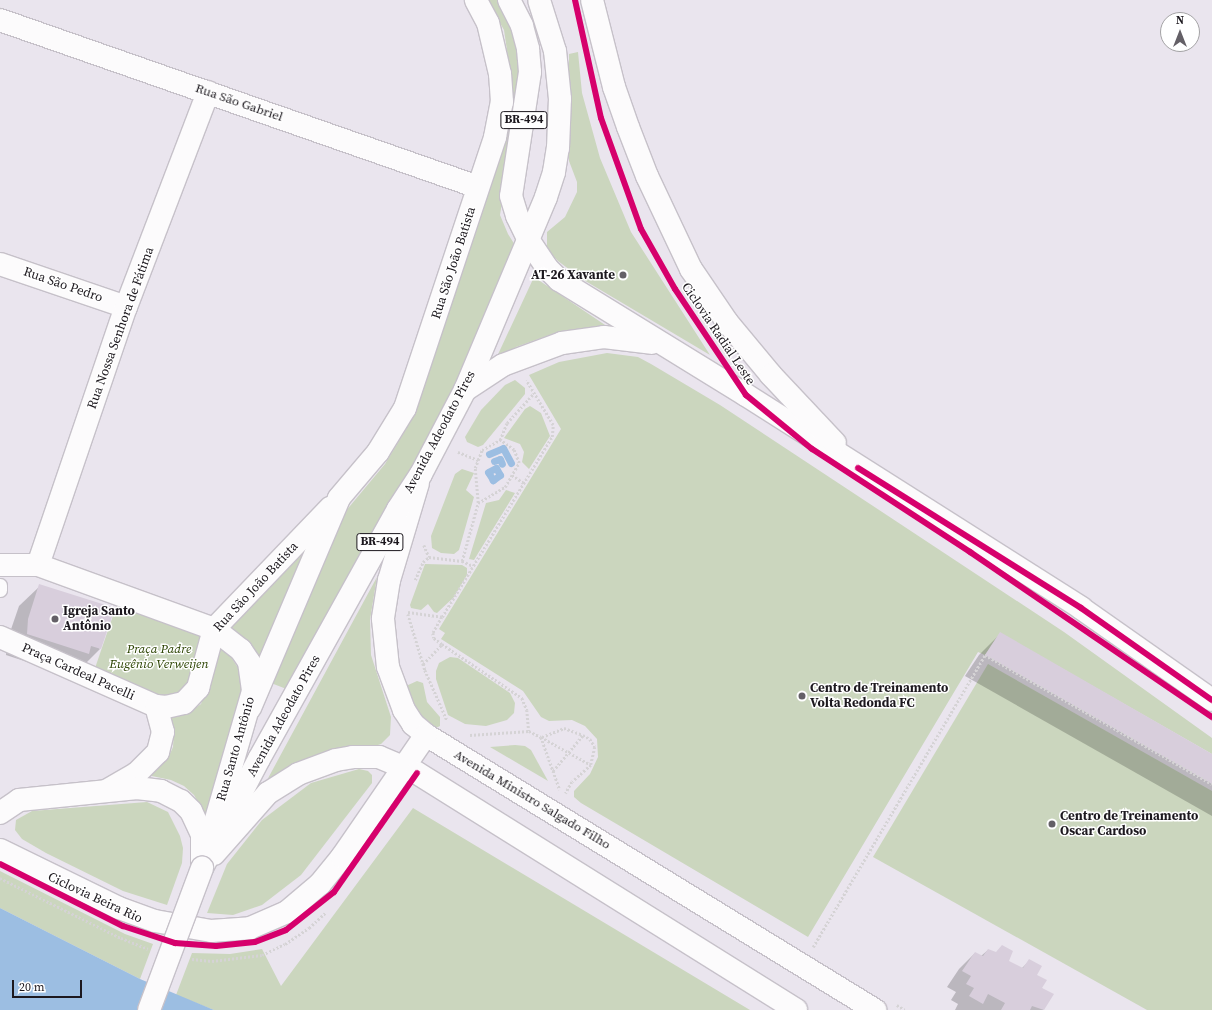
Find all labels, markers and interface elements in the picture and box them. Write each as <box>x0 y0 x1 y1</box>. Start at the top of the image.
north arrow <box>1160 12 1200 52</box>
text: N <box>1176 13 1184 28</box>
street label: Rua São Gabriel <box>193 81 285 125</box>
road number: BR-494 <box>500 110 548 130</box>
street label: Rua São João Batista <box>429 205 479 321</box>
street label: Rua Nossa Senhora de Fátima <box>84 245 158 411</box>
street label: Rua São Pedro <box>21 264 105 306</box>
place label: AT-26 Xavante <box>531 267 615 283</box>
marker: AT-26 Xavante <box>618 270 628 280</box>
street label: Ciclovia Radial Leste <box>678 280 758 388</box>
street label: Avenida Adeodato Pires <box>401 368 479 496</box>
road number: BR-494 <box>356 532 404 552</box>
street label: Rua São João Batista <box>210 539 302 635</box>
place label: Igreja Santo Antônio <box>63 604 135 635</box>
marker: Igreja Santo Antônio <box>50 614 60 624</box>
street label: Praça Cardeal Pacelli <box>19 640 137 704</box>
park label: Praça Padre Eugênio Verweijen <box>109 642 209 673</box>
street label: Avenida Adeodato Pires <box>244 653 324 779</box>
place label: Centro de Treinamento Volta Redonda FC <box>810 681 948 712</box>
marker: Centro de Treinamento Volta Redonda FC <box>797 691 807 701</box>
street label: Rua Santo Antônio <box>214 695 258 803</box>
street label: Avenida Ministro Salgado Filho <box>451 747 613 853</box>
place label: Centro de Treinamento Oscar Cardoso <box>1060 809 1198 840</box>
marker: Centro de Treinamento Oscar Cardoso <box>1047 819 1057 829</box>
street label: Ciclovia Beira Rio <box>45 869 145 927</box>
scale bar <box>14 972 84 998</box>
text: 20 m <box>19 979 45 995</box>

